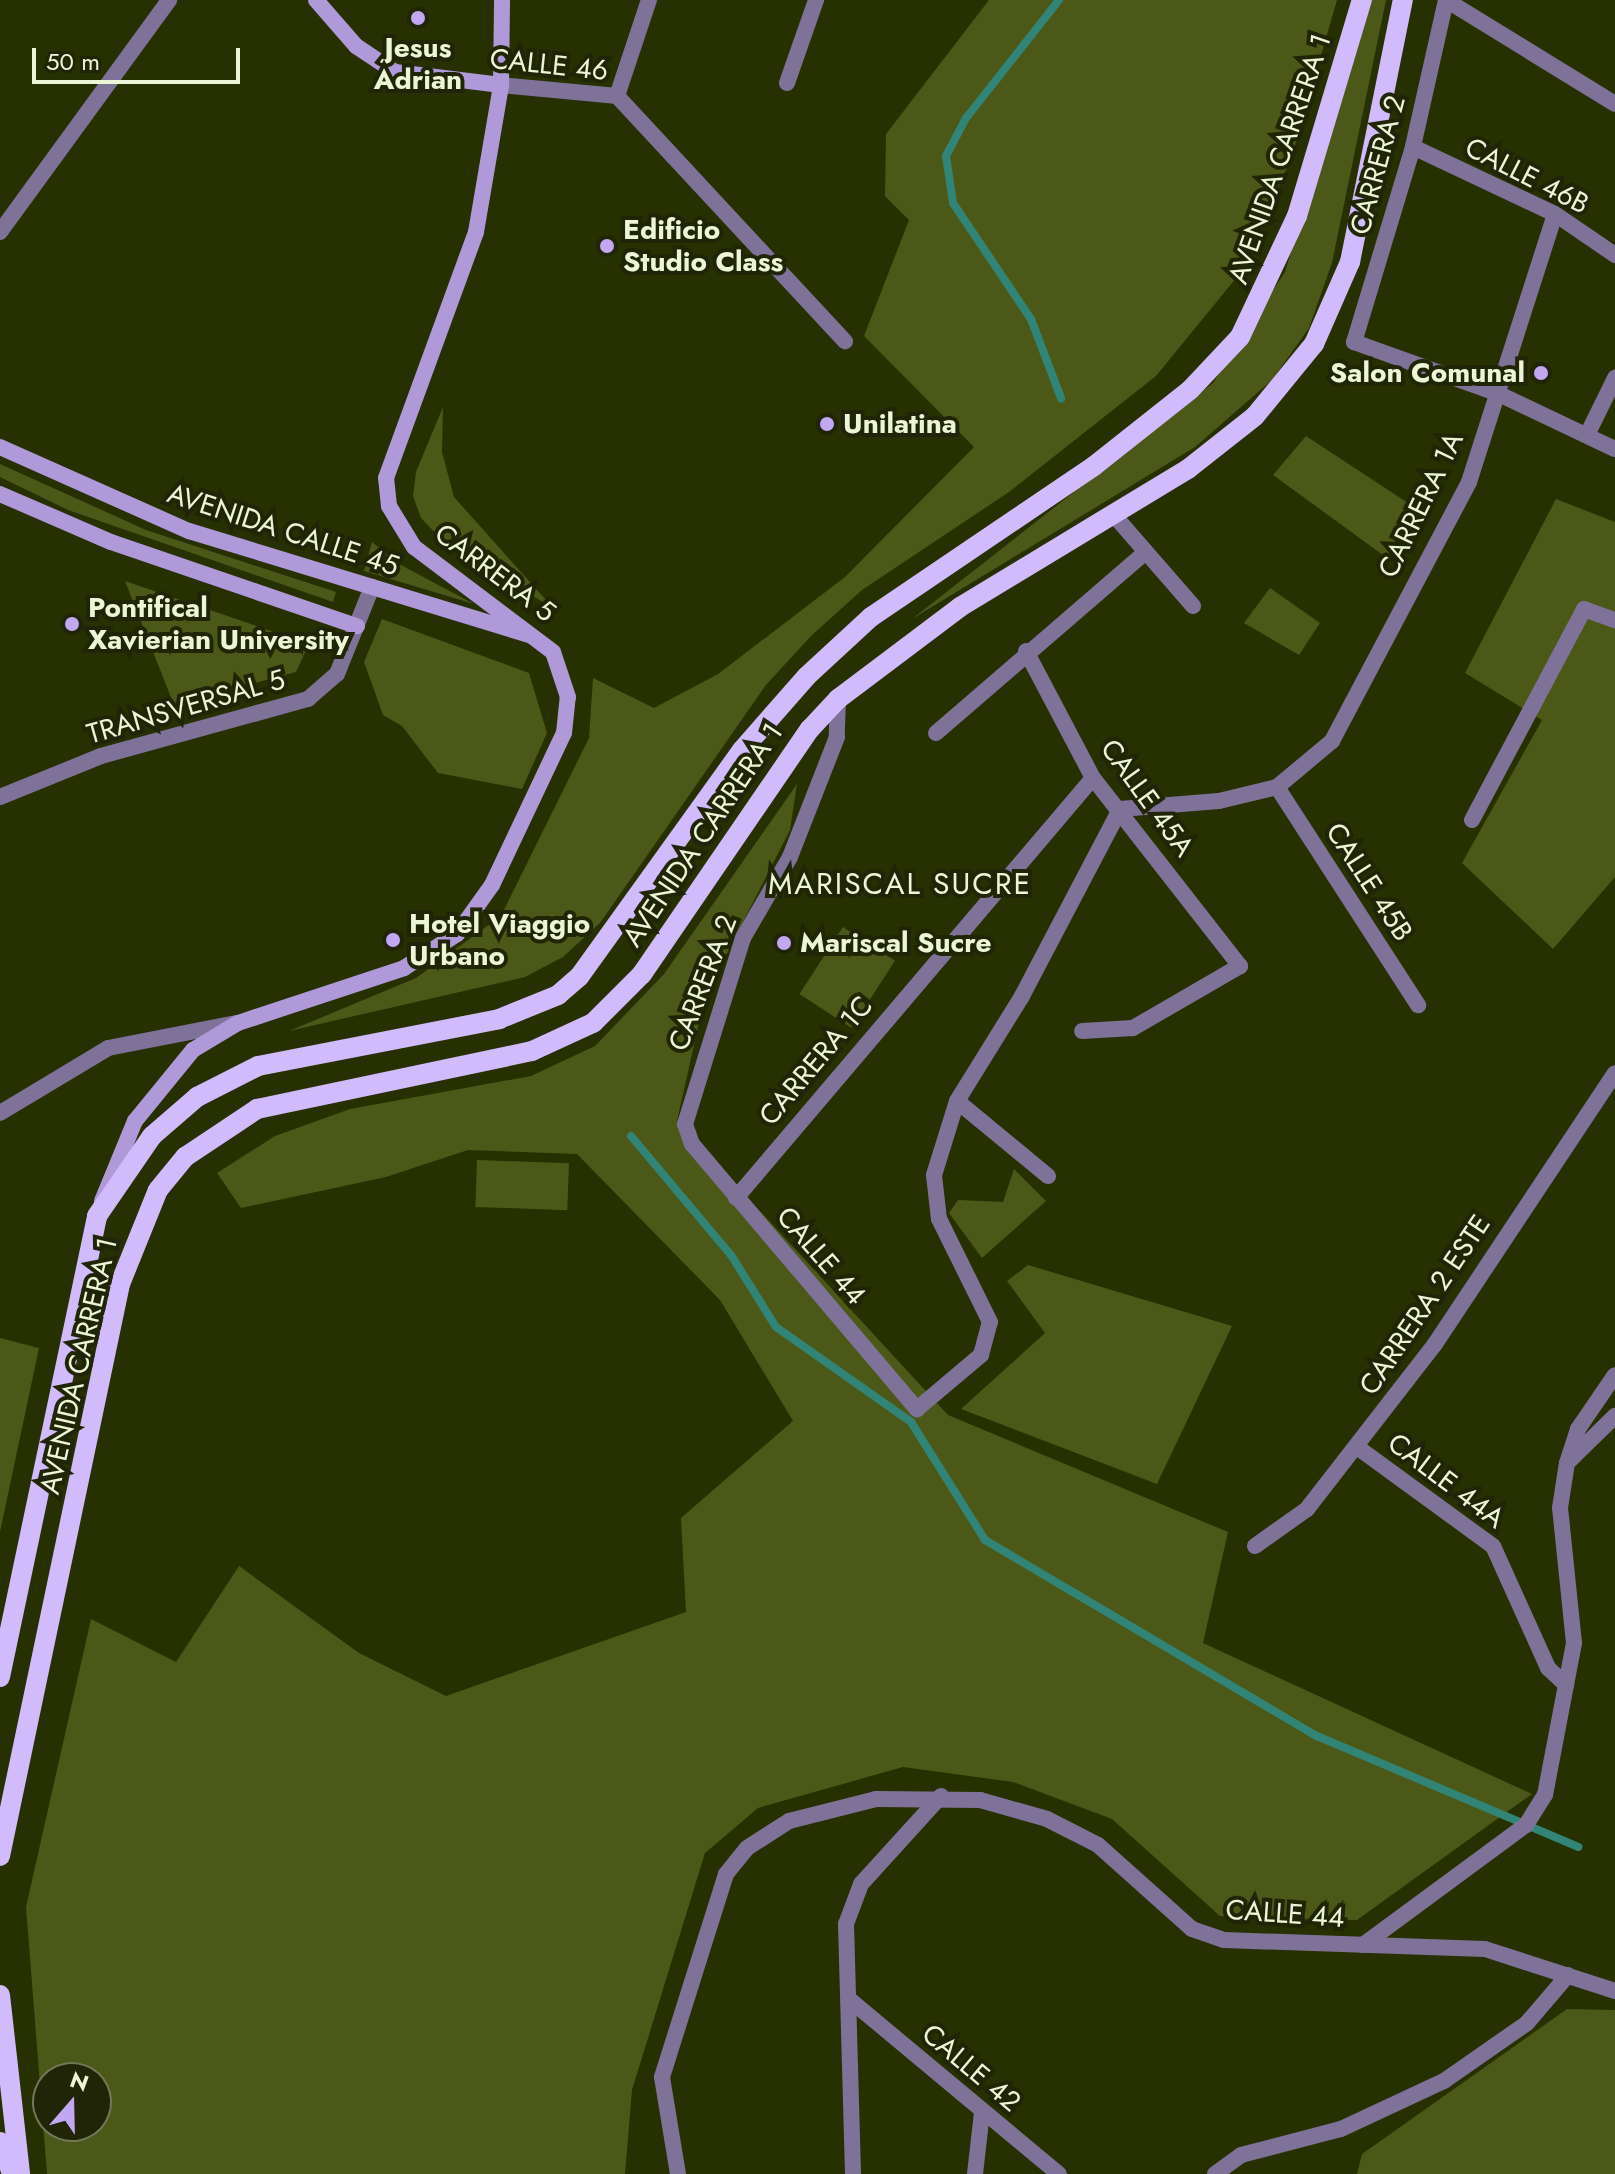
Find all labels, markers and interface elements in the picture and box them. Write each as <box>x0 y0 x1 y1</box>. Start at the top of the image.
marker: Jesus Adrian <box>409 9 427 27</box>
street label: AVENIDA CARRERA 1 <box>1221 29 1339 289</box>
place label: Jesus Adrian <box>374 31 462 97</box>
scale bar <box>36 32 244 82</box>
street label: CALLE 46 <box>488 42 610 88</box>
text: 50 m <box>46 44 100 79</box>
street label: CARRERA 2 <box>1343 92 1413 238</box>
street label: CALLE 46B <box>1460 131 1594 221</box>
place label: Edificio Studio Class <box>623 213 783 279</box>
marker: Edificio Studio Class <box>598 237 616 255</box>
place label: Salon Comunal <box>1330 356 1525 390</box>
marker: Salon Comunal <box>1532 364 1550 382</box>
place label: Unilatina <box>843 407 957 441</box>
marker: Unilatina <box>818 415 836 433</box>
street label: CARRERA 1A <box>1371 427 1471 583</box>
street label: AVENIDA CALLE 45 <box>163 477 403 583</box>
street label: CARRERA 5 <box>428 517 562 629</box>
place label: Pontifical Xavierian University <box>88 591 349 657</box>
marker: Pontifical Xavierian University <box>63 615 81 633</box>
street label: TRANSVERSAL 5 <box>83 663 289 751</box>
street label: AVENIDA CARRERA 1 <box>616 717 790 953</box>
street label: CALLE 45A <box>1093 733 1201 863</box>
street label: CALLE 45B <box>1318 817 1420 947</box>
district label: MARISCAL SUCRE <box>768 866 1032 902</box>
place label: Hotel Viaggio Urbano <box>409 907 590 973</box>
street label: CARRERA 2 <box>662 910 744 1056</box>
place label: Mariscal Sucre <box>800 926 991 960</box>
marker: Hotel Viaggio Urbano <box>384 931 402 949</box>
marker: Mariscal Sucre <box>775 934 793 952</box>
street label: CARRERA 1C <box>752 990 880 1132</box>
street label: CALLE 44 <box>769 1200 873 1312</box>
street label: CARRERA 2 ESTE <box>1352 1209 1498 1401</box>
street label: AVENIDA CARRERA 1 <box>33 1234 125 1498</box>
street label: CALLE 44A <box>1381 1426 1511 1536</box>
street label: CALLE 44 <box>1225 1893 1345 1935</box>
street label: CALLE 42 <box>915 2017 1027 2119</box>
north arrow <box>32 2062 112 2142</box>
text: N <box>66 2063 93 2099</box>

